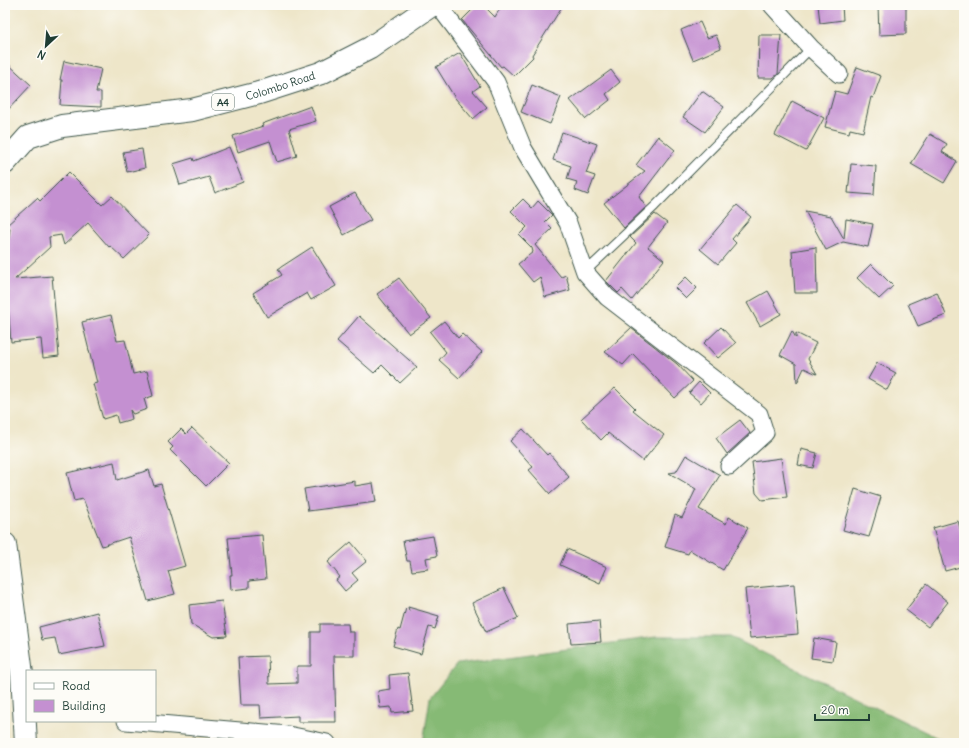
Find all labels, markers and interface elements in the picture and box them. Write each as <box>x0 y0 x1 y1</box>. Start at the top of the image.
north arrow <box>26 26 66 66</box>
text: N <box>35 47 48 63</box>
street label: Colombo Road <box>244 68 317 103</box>
road number: A4 <box>212 94 234 110</box>
legend <box>26 670 156 722</box>
text: Road <box>62 678 90 693</box>
scale bar <box>815 696 869 722</box>
text: Building <box>62 698 106 713</box>
text: 20 m <box>821 702 849 717</box>

